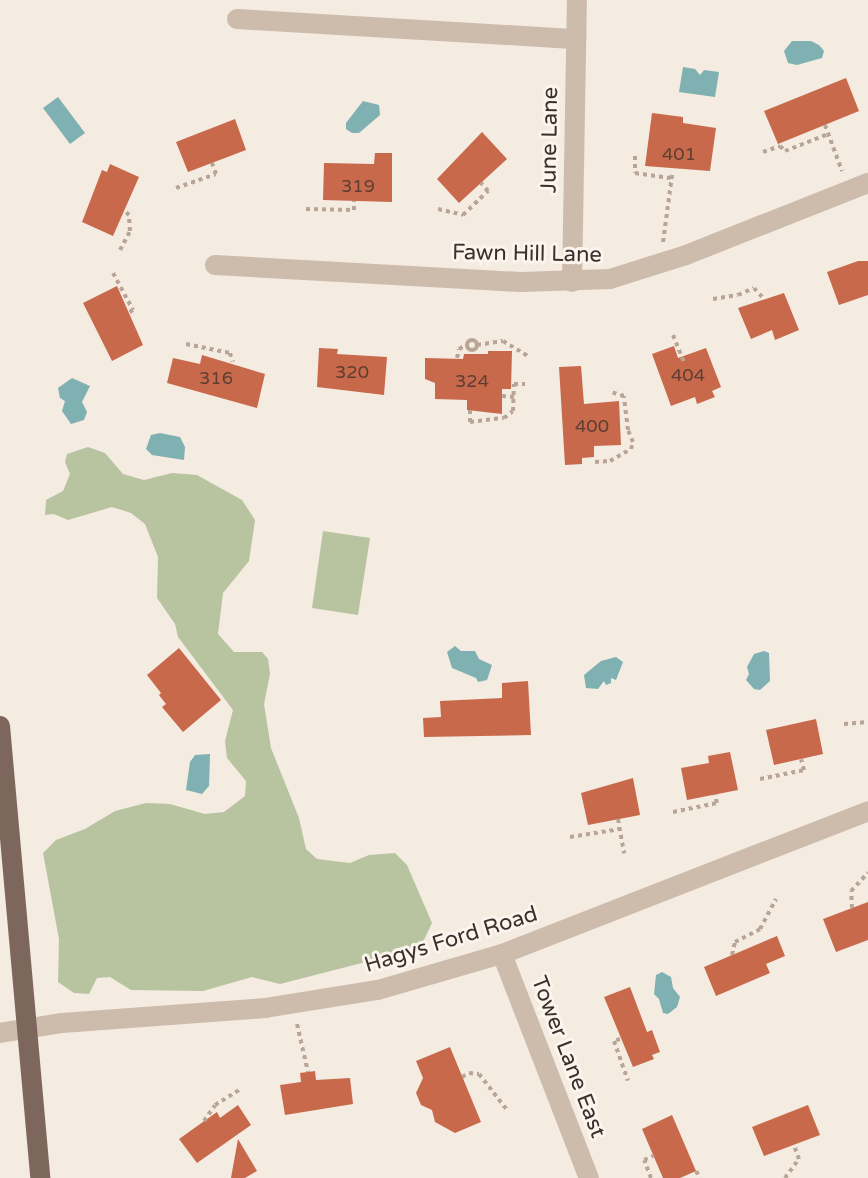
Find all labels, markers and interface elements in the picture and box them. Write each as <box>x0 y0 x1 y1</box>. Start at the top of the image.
street label: June Lane <box>536 87 564 193</box>
house number: 401 <box>662 143 696 165</box>
house number: 319 <box>341 175 375 197</box>
street label: Fawn Hill Lane <box>452 239 602 269</box>
house number: 320 <box>335 361 369 383</box>
house number: 404 <box>671 364 705 386</box>
house number: 316 <box>199 367 233 389</box>
house number: 324 <box>455 370 489 392</box>
house number: 400 <box>575 415 609 437</box>
street label: Hagys Ford Road <box>361 901 541 979</box>
street label: Tower Lane East <box>525 973 611 1141</box>

